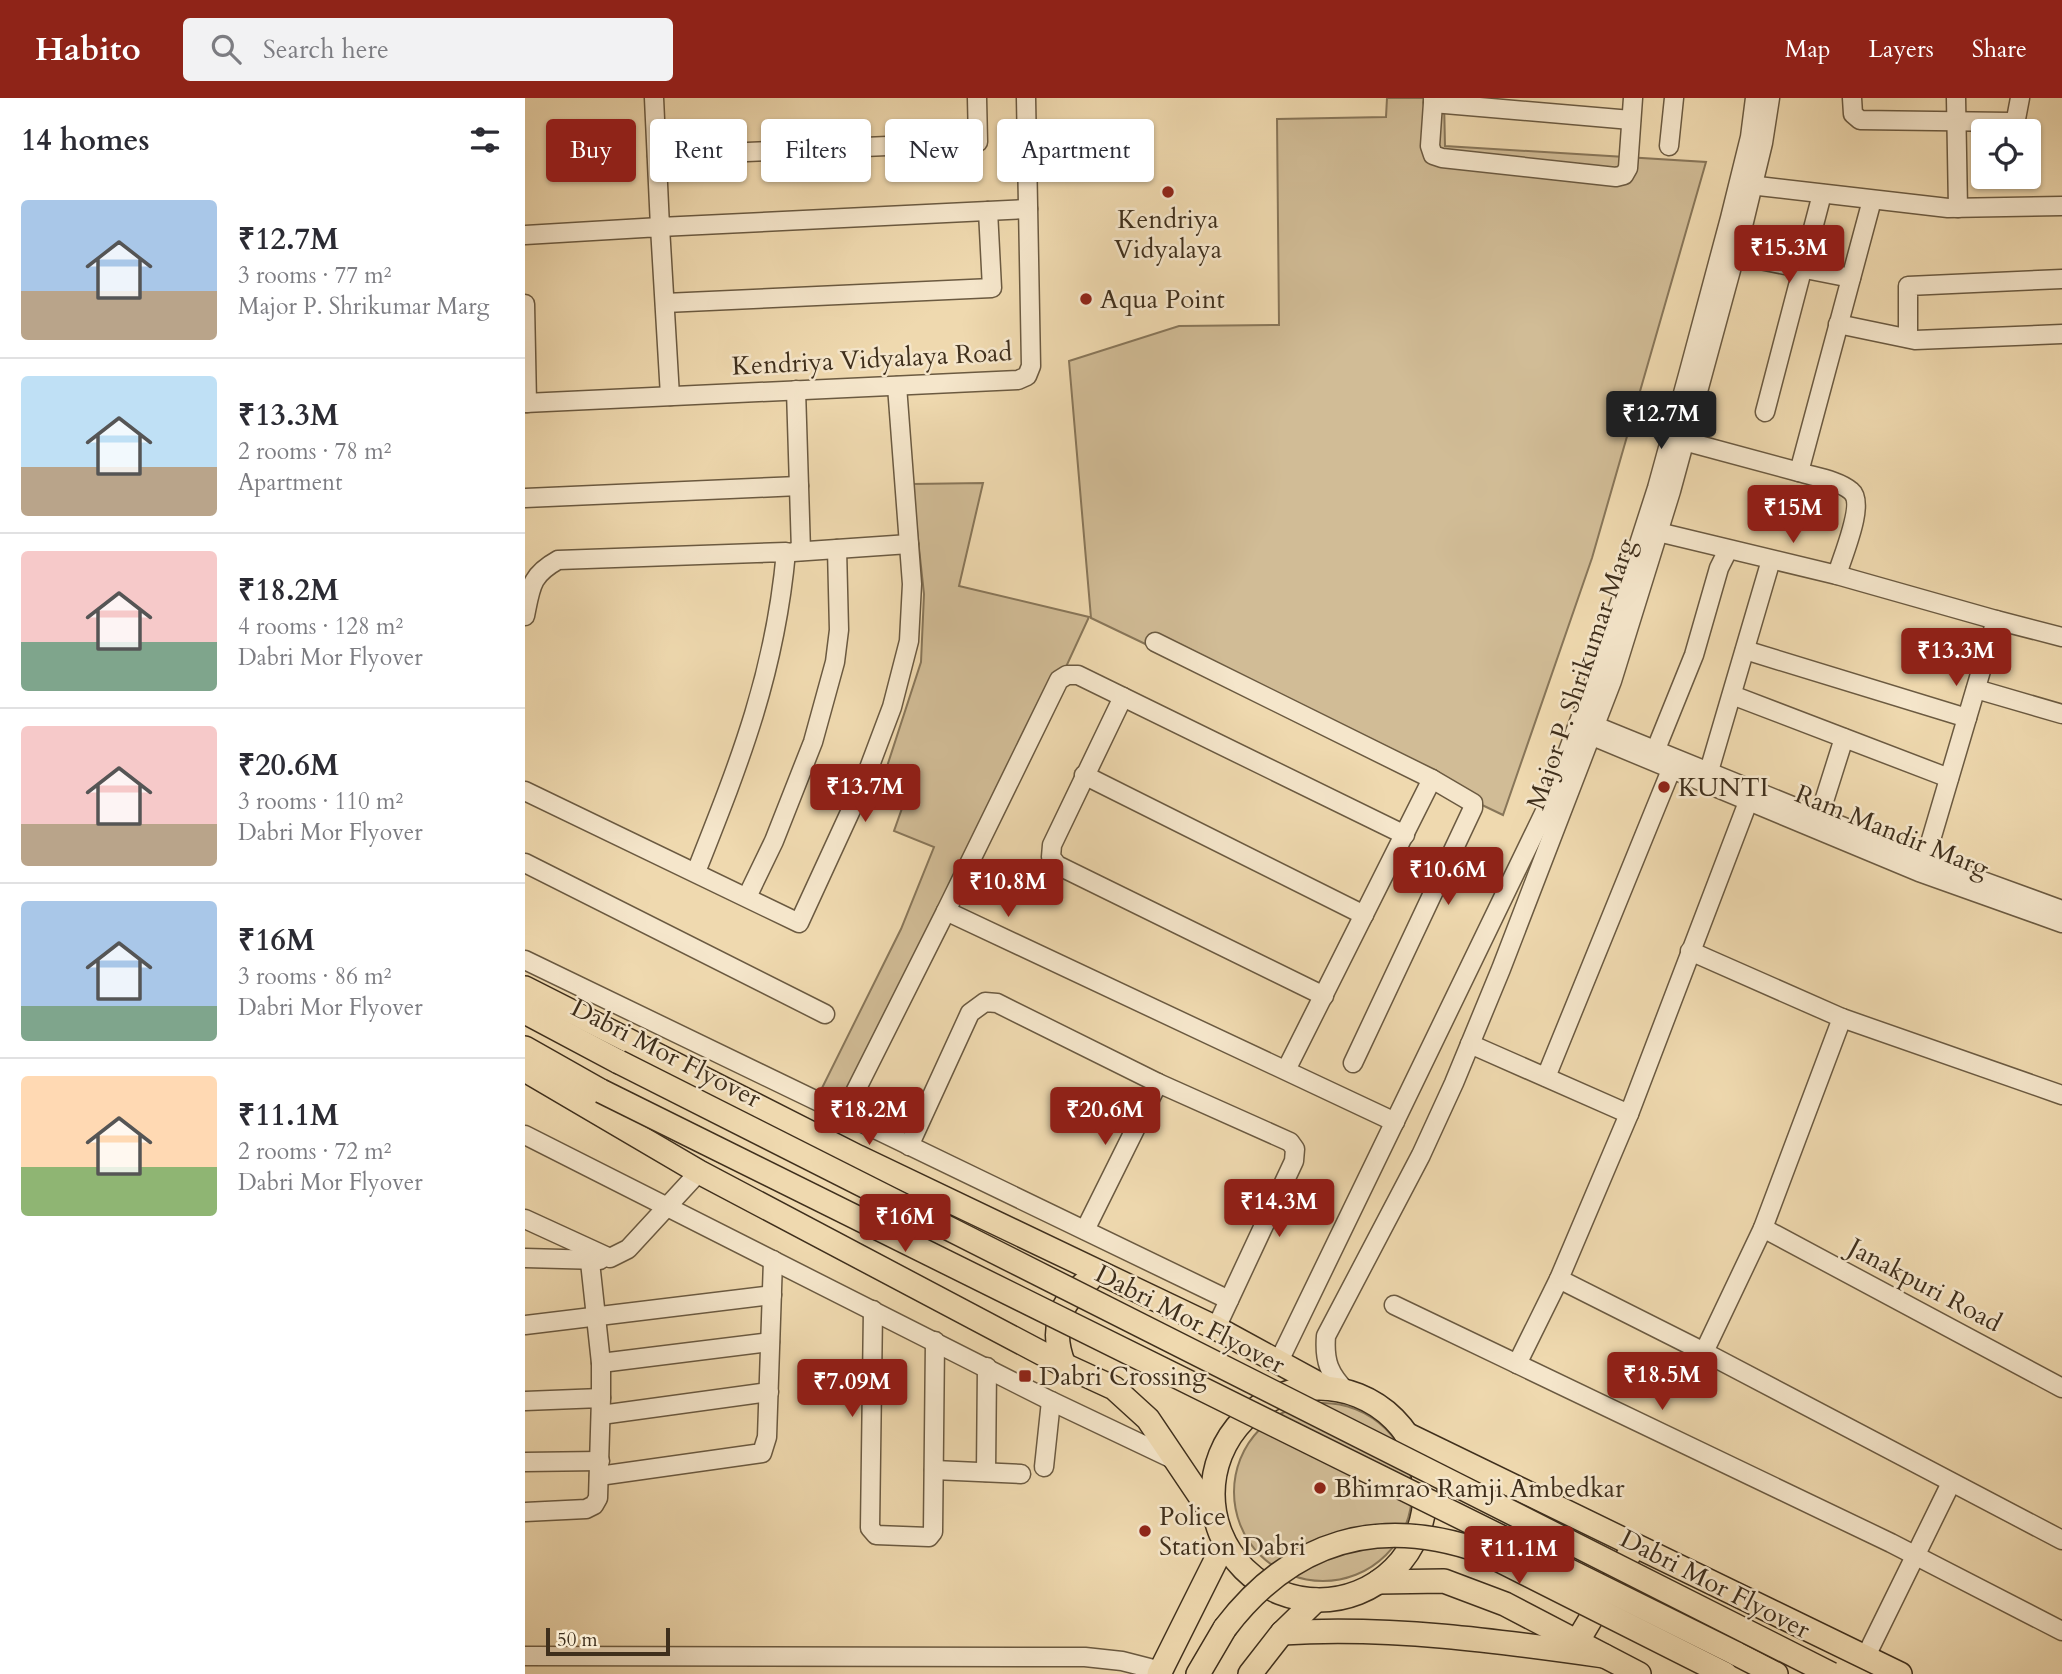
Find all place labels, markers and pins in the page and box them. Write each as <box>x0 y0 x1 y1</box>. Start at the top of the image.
marker: Kendriya Vidyalaya <box>1160 184 1176 200</box>
place label: Kendriya Vidyalaya <box>1114 202 1222 267</box>
pin: ₹15.3M <box>1732 226 1846 285</box>
place label: Aqua Point <box>1100 282 1225 317</box>
marker: Aqua Point <box>1078 291 1094 307</box>
pin: ₹12.7M <box>1604 392 1718 451</box>
pin: ₹15M <box>1752 486 1834 545</box>
pin: ₹13.3M <box>1899 628 2013 688</box>
pin: ₹13.7M <box>808 764 922 824</box>
place label: KUNTI <box>1678 770 1769 805</box>
marker: KUNTI <box>1656 779 1672 795</box>
pin: ₹10.6M <box>1391 848 1505 907</box>
pin: ₹10.8M <box>951 860 1065 919</box>
pin: ₹18.2M <box>812 1088 926 1147</box>
pin: ₹20.6M <box>1048 1088 1162 1147</box>
pin: ₹14.3M <box>1222 1180 1336 1239</box>
pin: ₹16M <box>864 1194 946 1254</box>
pin: ₹18.5M <box>1605 1352 1719 1412</box>
place label: Dabri Crossing <box>1039 1359 1207 1394</box>
pin: ₹7.09M <box>795 1360 909 1419</box>
marker: Dabri Crossing <box>1017 1368 1033 1384</box>
place label: Bhimrao Ramji Ambedkar <box>1334 1471 1625 1506</box>
marker: Bhimrao Ramji Ambedkar <box>1312 1480 1328 1496</box>
place label: Police Station Dabri <box>1159 1499 1306 1564</box>
marker: Police Station Dabri <box>1137 1523 1153 1539</box>
pin: ₹11.1M <box>1462 1526 1576 1586</box>

